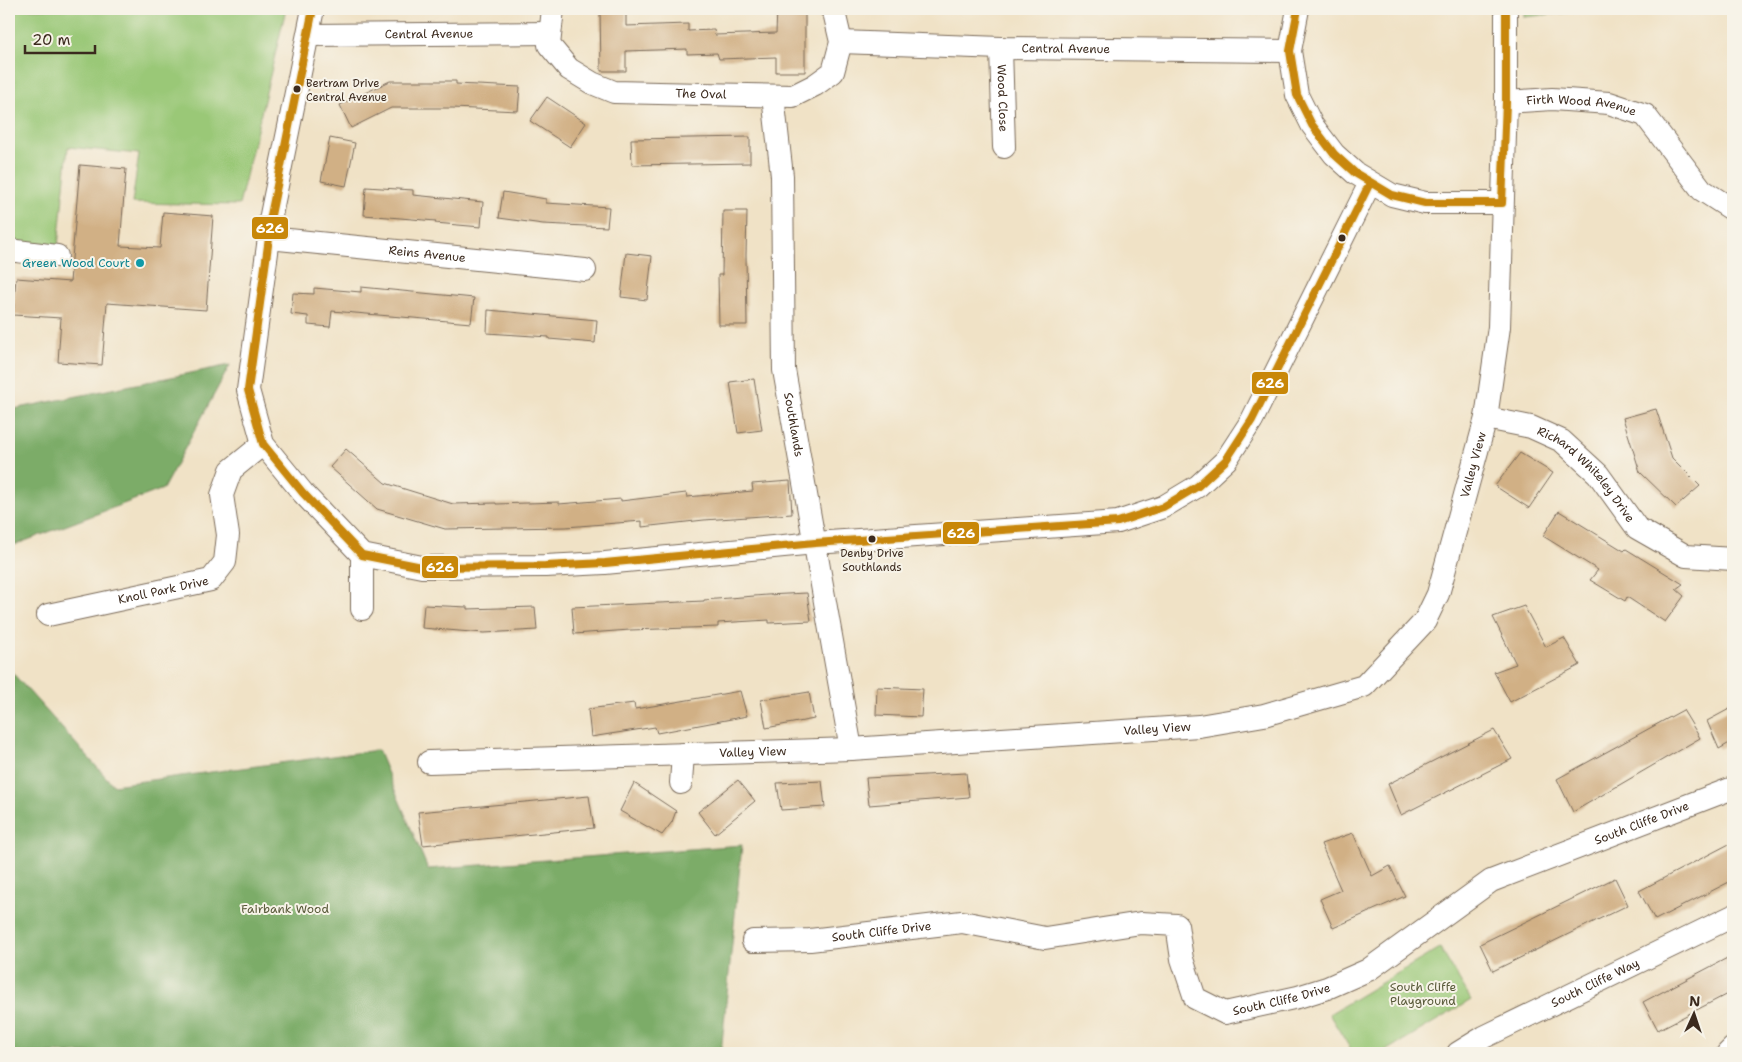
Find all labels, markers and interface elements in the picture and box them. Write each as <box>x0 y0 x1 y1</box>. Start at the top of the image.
scale bar <box>25 22 95 54</box>
street label: Central Avenue <box>385 26 474 42</box>
text: 20 m <box>32 30 71 50</box>
street label: Central Avenue <box>1022 40 1110 57</box>
street label: Wood Close <box>993 64 1012 132</box>
place label: Bertram Drive Central Avenue <box>306 76 387 105</box>
marker: Bertram Drive Central Avenue <box>292 84 302 94</box>
street label: The Oval <box>675 85 727 103</box>
street label: Firth Wood Avenue <box>1526 91 1639 120</box>
line badge: 626 <box>251 216 289 240</box>
text: 626 <box>256 219 285 237</box>
unlabelled marker <box>1337 233 1347 243</box>
street label: Reins Avenue <box>388 242 467 266</box>
place label: Green Wood Court <box>22 255 130 271</box>
marker: Green Wood Court <box>134 257 146 269</box>
line badge: 626 <box>1251 371 1289 395</box>
text: 626 <box>1256 374 1285 392</box>
street label: Southlands <box>780 391 807 458</box>
street label: Richard Whiteley Drive <box>1535 423 1638 526</box>
street label: Valley View <box>1457 430 1490 500</box>
line badge: 626 <box>942 521 980 545</box>
text: 626 <box>947 524 976 542</box>
marker: Denby Drive Southlands <box>867 534 877 544</box>
place label: Denby Drive Southlands <box>840 546 904 575</box>
line badge: 626 <box>421 555 459 579</box>
text: 626 <box>426 558 455 576</box>
street label: Knoll Park Drive <box>116 573 211 608</box>
street label: Valley View <box>1123 719 1192 739</box>
street label: Valley View <box>719 743 787 761</box>
street label: South Cliffe Drive <box>1592 798 1692 849</box>
park label: Fairbank Wood <box>241 901 329 917</box>
street label: South Cliffe Drive <box>831 918 932 945</box>
street label: South Cliffe Way <box>1548 955 1642 1011</box>
street label: South Cliffe Drive <box>1231 979 1333 1019</box>
park label: South Cliffe Playground <box>1390 979 1457 1009</box>
north arrow <box>1670 990 1720 1040</box>
text: N <box>1689 992 1701 1010</box>

